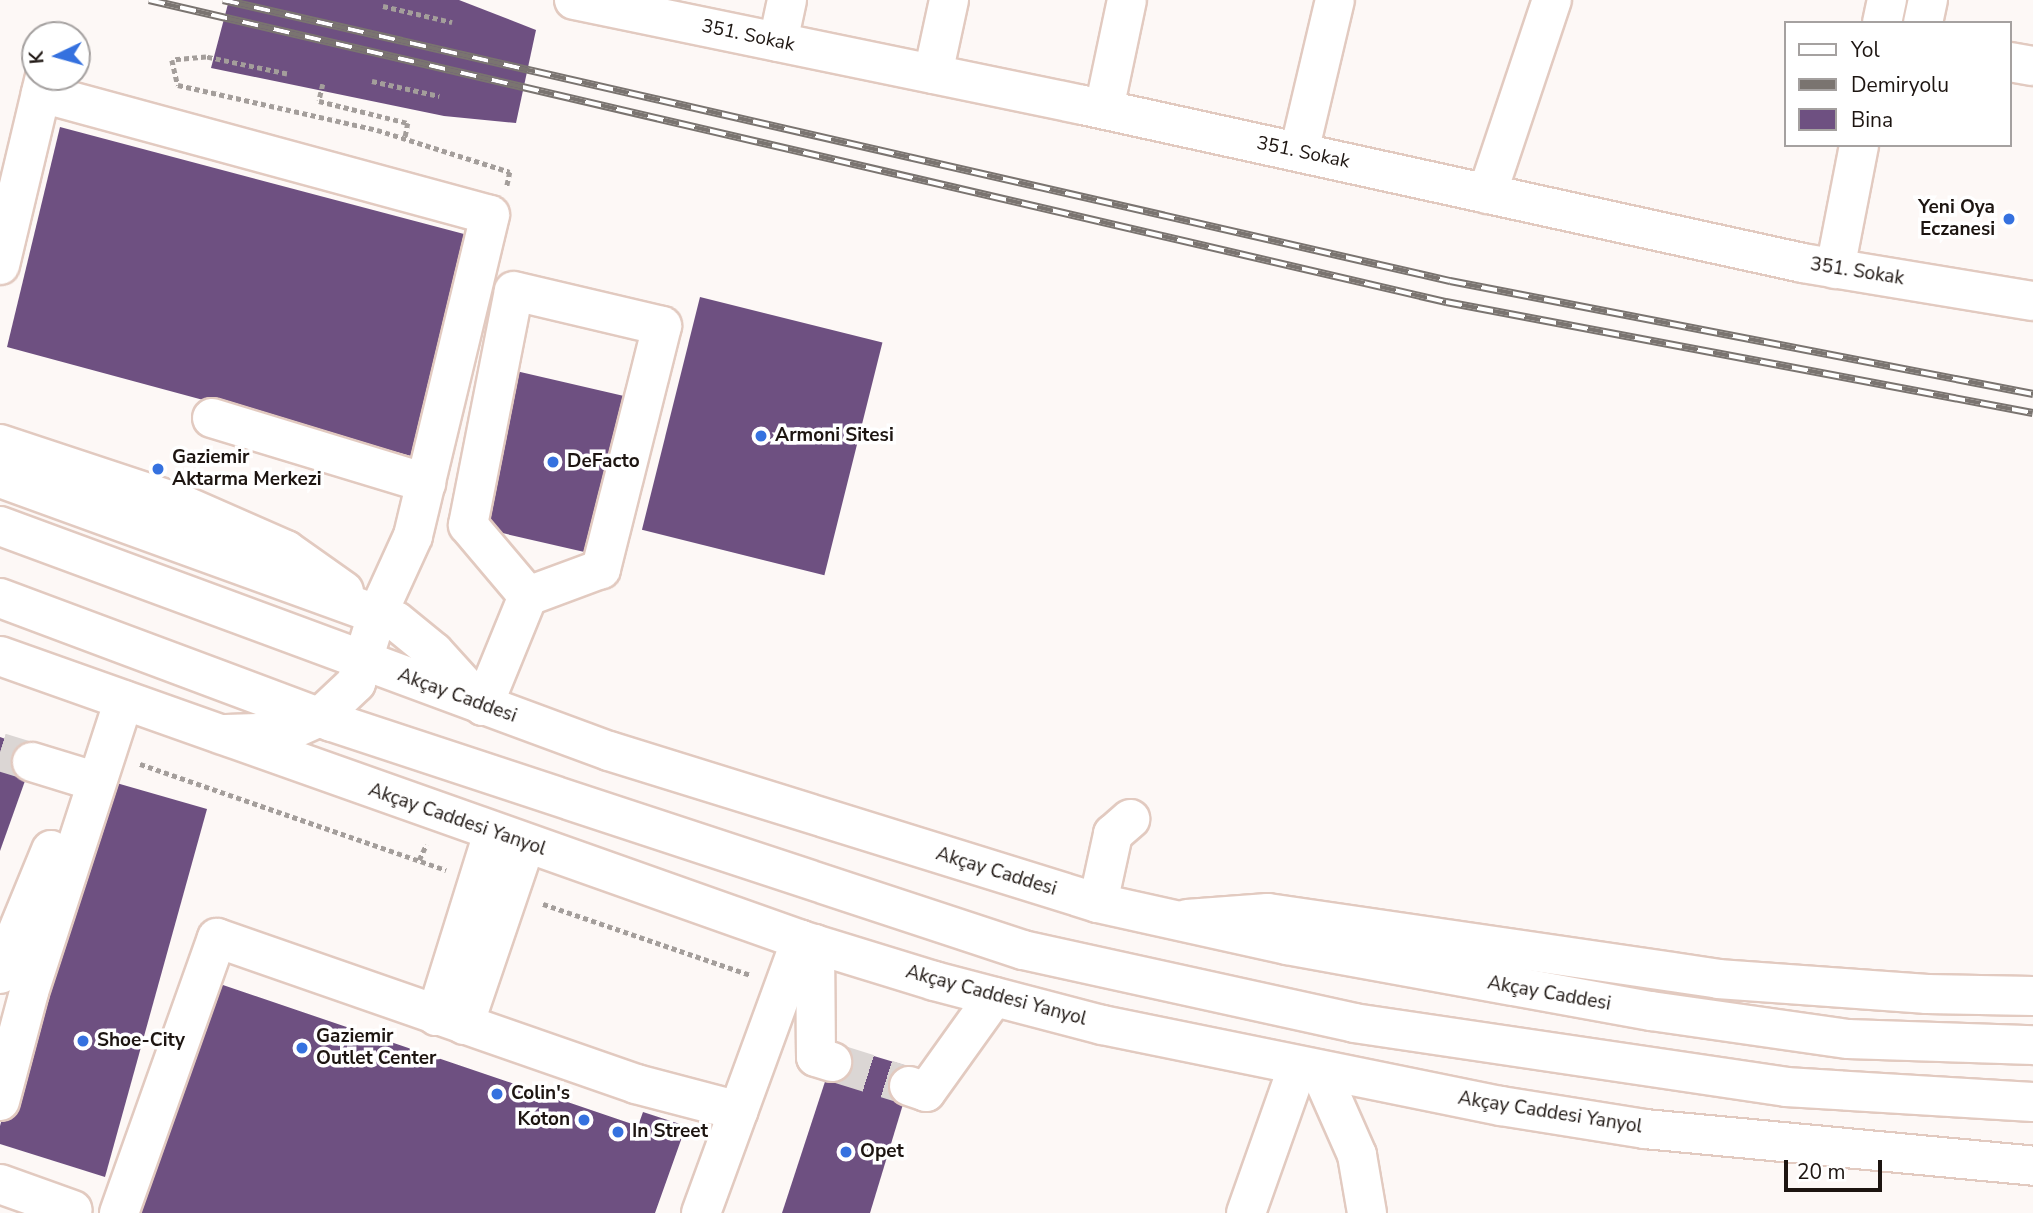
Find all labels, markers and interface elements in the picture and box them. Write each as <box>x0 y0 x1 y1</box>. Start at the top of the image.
street label: 351. Sokak <box>699 15 797 57</box>
north arrow <box>21 21 91 91</box>
legend <box>1784 21 2012 147</box>
text: Yol <box>1851 36 1880 64</box>
text: K <box>24 50 51 65</box>
text: Demiryolu <box>1851 71 1949 99</box>
text: Bina <box>1851 106 1893 134</box>
street label: 351. Sokak <box>1254 132 1352 174</box>
place label: Yeni Oya Eczanesi <box>1918 197 1995 241</box>
marker: Yeni Oya Eczanesi <box>2001 211 2017 227</box>
street label: 351. Sokak <box>1808 253 1906 291</box>
place label: Armoni Sitesi <box>775 425 894 447</box>
marker: Armoni Sitesi <box>753 428 769 444</box>
place label: Gaziemir Aktarma Merkezi <box>172 447 322 491</box>
place label: DeFacto <box>567 451 640 473</box>
marker: DeFacto <box>545 454 561 470</box>
marker: Gaziemir Aktarma Merkezi <box>150 461 166 477</box>
street label: Akçay Caddesi <box>394 664 520 728</box>
street label: Akçay Caddesi Yanyol <box>365 779 549 861</box>
street label: Akçay Caddesi <box>933 843 1059 901</box>
street label: Akçay Caddesi Yanyol <box>903 961 1089 1031</box>
street label: Akçay Caddesi <box>1486 972 1612 1016</box>
place label: Gaziemir Outlet Center <box>316 1026 436 1070</box>
place label: Shoe-City <box>97 1030 185 1052</box>
marker: Shoe-City <box>75 1033 91 1049</box>
marker: Gaziemir Outlet Center <box>294 1040 310 1056</box>
place label: Colin's <box>511 1083 570 1105</box>
marker: Colin's <box>489 1086 505 1102</box>
street label: Akçay Caddesi Yanyol <box>1456 1087 1644 1139</box>
place label: Koton <box>518 1109 570 1131</box>
marker: Koton <box>576 1112 592 1128</box>
place label: In Street <box>632 1121 708 1143</box>
marker: In Street <box>610 1124 626 1140</box>
place label: Opet <box>860 1141 904 1163</box>
marker: Opet <box>838 1144 854 1160</box>
scale bar <box>1788 1146 1886 1190</box>
text: 20 m <box>1797 1158 1846 1186</box>

